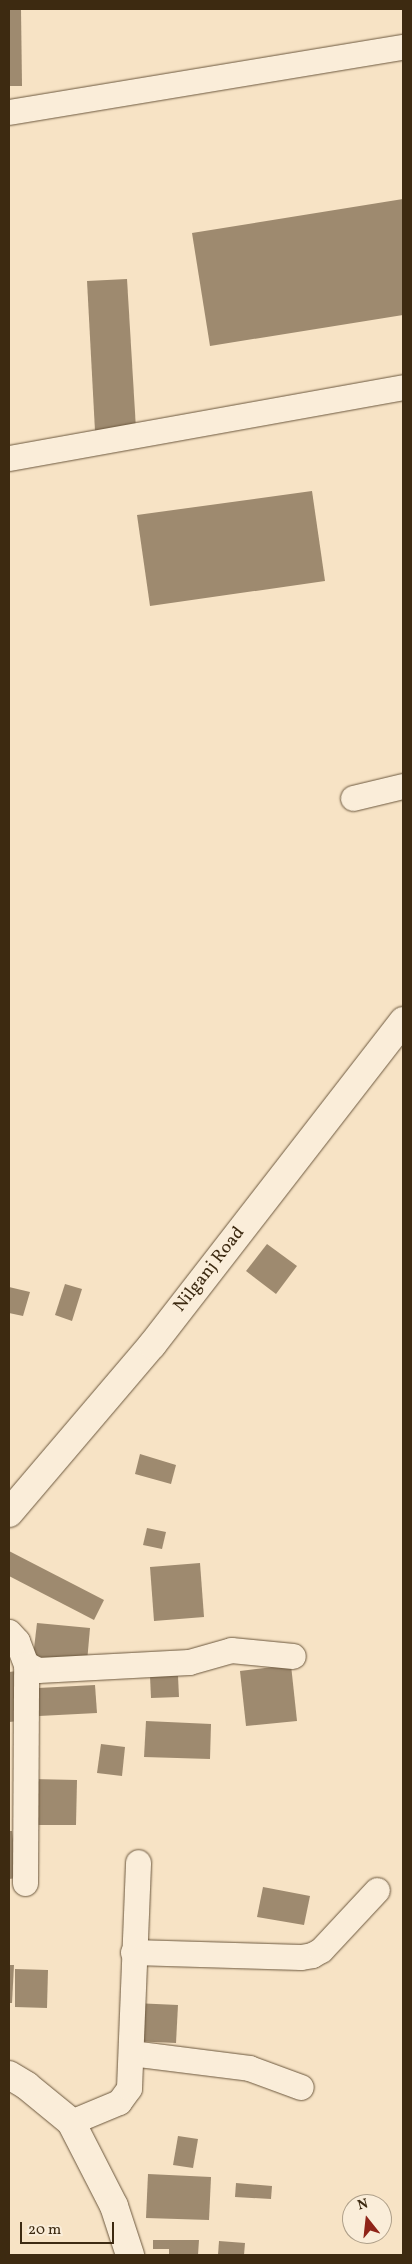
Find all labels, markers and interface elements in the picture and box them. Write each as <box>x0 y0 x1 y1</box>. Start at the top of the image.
street label: Nilganj Road <box>170 1223 250 1317</box>
north arrow <box>342 2194 392 2244</box>
text: N <box>355 2195 371 2216</box>
scale bar <box>22 2212 116 2244</box>
text: 20 m <box>28 2220 61 2241</box>

